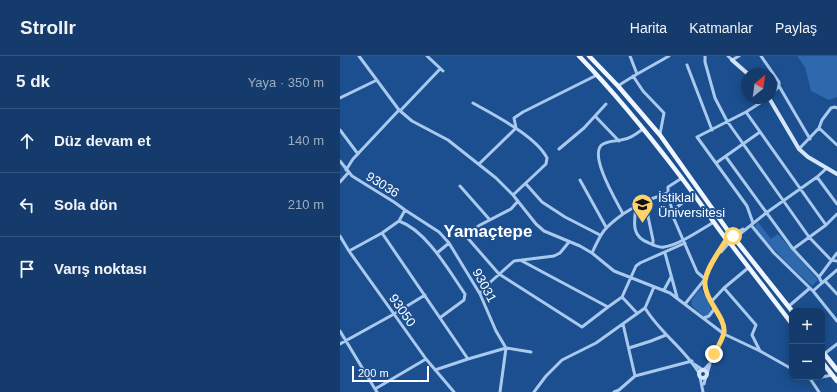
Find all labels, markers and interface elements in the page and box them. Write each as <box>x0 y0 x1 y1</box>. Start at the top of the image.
text: Strollr <box>20 17 76 38</box>
text: Harita <box>630 20 667 36</box>
text: Katmanlar <box>689 20 753 36</box>
text: Paylaş <box>775 20 817 36</box>
north arrow <box>741 68 777 104</box>
text: 5 dk <box>16 72 50 91</box>
text: Yaya · 350 m <box>248 75 324 90</box>
icon: ahead <box>16 130 38 152</box>
text: Düz devam et <box>54 132 151 149</box>
text: 140 m <box>288 133 324 148</box>
street label: 93036 <box>363 168 402 200</box>
place label: İstiklal Üniversitesi <box>658 190 725 220</box>
school or university icon: İstiklal Üniversitesi <box>629 191 655 224</box>
icon: left <box>16 194 38 216</box>
text: Sola dön <box>54 196 117 213</box>
text: 210 m <box>288 197 324 212</box>
district label: Yamaçtepe <box>444 222 532 241</box>
route start <box>724 227 742 245</box>
icon: arrive <box>16 258 38 280</box>
text: Varış noktası <box>54 260 147 277</box>
street label: 93031 <box>469 266 500 305</box>
street label: 93050 <box>386 291 419 329</box>
map controls <box>789 308 825 380</box>
button: + <box>789 308 825 344</box>
button: − <box>789 344 825 380</box>
route end <box>705 345 723 363</box>
scale bar <box>352 364 429 383</box>
text: 200 m <box>358 367 389 379</box>

